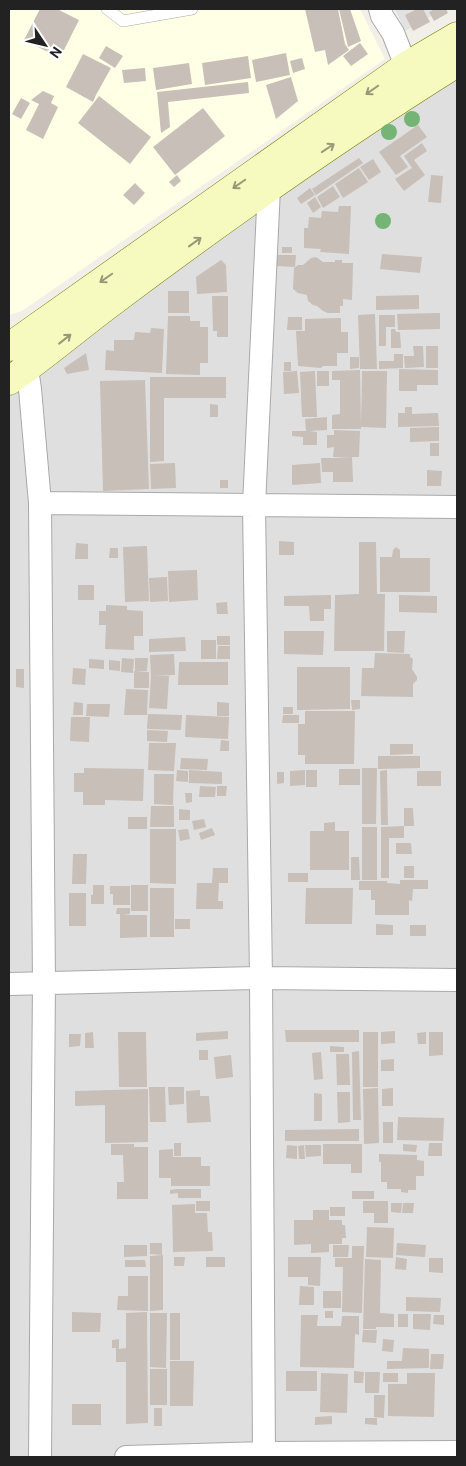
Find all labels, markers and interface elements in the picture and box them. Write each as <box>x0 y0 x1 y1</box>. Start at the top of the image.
north arrow <box>20 20 70 70</box>
text: N <box>46 44 65 61</box>
one-way arrow <box>365 85 379 95</box>
one-way arrow <box>321 143 335 153</box>
one-way arrow <box>232 179 246 189</box>
one-way arrow <box>188 236 201 247</box>
one-way arrow <box>100 273 114 283</box>
one-way arrow <box>58 333 71 344</box>

